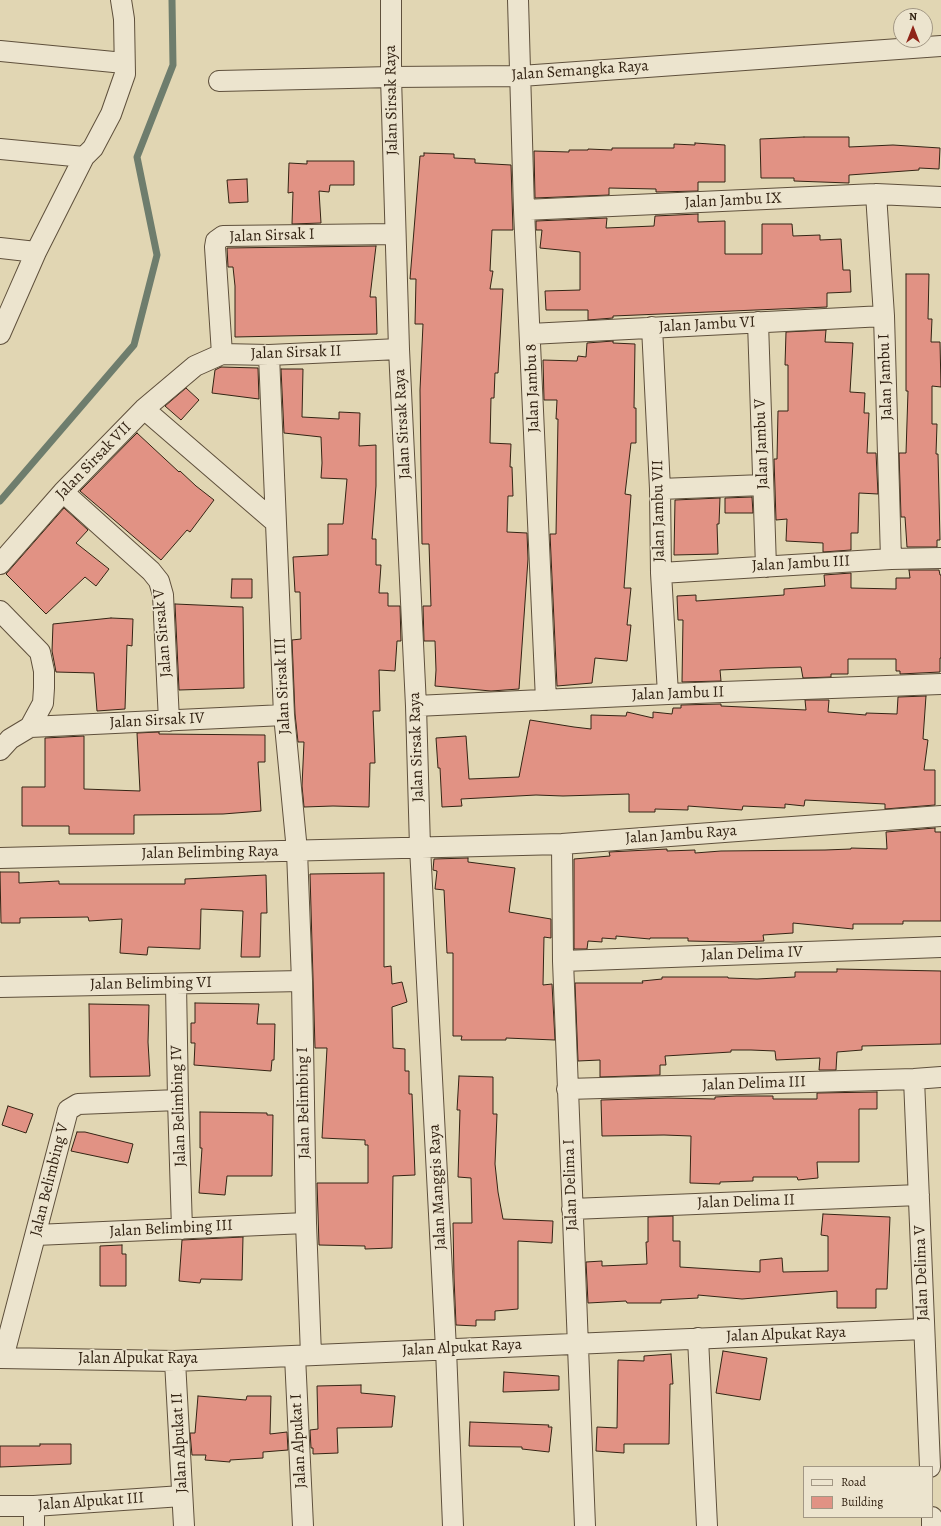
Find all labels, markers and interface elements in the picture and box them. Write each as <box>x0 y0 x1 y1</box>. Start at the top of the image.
north arrow <box>893 8 933 48</box>
text: N <box>909 9 917 24</box>
street label: Jalan Sirsak Raya <box>381 45 403 155</box>
street label: Jalan Semangka Raya <box>511 57 649 85</box>
street label: Jalan Jambu IX <box>684 189 782 213</box>
street label: Jalan Sirsak I <box>229 225 315 247</box>
street label: Jalan Jambu VI <box>658 313 756 337</box>
street label: Jalan Jambu I <box>875 333 897 421</box>
street label: Jalan Sirsak II <box>250 342 342 364</box>
street label: Jalan Jambu 8 <box>522 343 544 433</box>
street label: Jalan Sirsak Raya <box>391 368 415 480</box>
street label: Jalan Jambu V <box>751 398 773 490</box>
street label: Jalan Sirsak VII <box>52 418 136 504</box>
street label: Jalan Jambu VII <box>649 460 669 562</box>
street label: Jalan Jambu III <box>751 552 851 576</box>
street label: Jalan Sirsak V <box>150 588 176 678</box>
street label: Jalan Sirsak III <box>271 637 295 735</box>
street label: Jalan Jambu II <box>631 683 725 705</box>
street label: Jalan Sirsak Raya <box>405 691 429 803</box>
street label: Jalan Sirsak IV <box>109 709 205 733</box>
street label: Jalan Jambu Raya <box>625 822 737 848</box>
street label: Jalan Belimbing Raya <box>141 842 279 864</box>
street label: Jalan Delima IV <box>701 943 803 965</box>
street label: Jalan Belimbing VI <box>90 973 212 995</box>
street label: Jalan Belimbing IV <box>167 1045 191 1167</box>
street label: Jalan Belimbing I <box>293 1047 315 1159</box>
street label: Jalan Delima III <box>702 1073 806 1095</box>
street label: Jalan Belimbing V <box>27 1121 73 1239</box>
street label: Jalan Manggis Raya <box>425 1123 451 1251</box>
street label: Jalan Delima I <box>560 1139 582 1231</box>
street label: Jalan Delima II <box>697 1191 795 1213</box>
street label: Jalan Belimbing III <box>109 1216 233 1242</box>
street label: Jalan Delima V <box>911 1225 933 1321</box>
street label: Jalan Alpukat Raya <box>726 1323 846 1347</box>
street label: Jalan Alpukat Raya <box>402 1335 522 1361</box>
street label: Jalan Alpukat Raya <box>78 1349 198 1369</box>
street label: Jalan Alpukat II <box>168 1392 192 1494</box>
street label: Jalan Alpukat I <box>287 1393 311 1489</box>
legend <box>803 1466 933 1518</box>
text: Road <box>841 1474 866 1490</box>
street label: Jalan Alpukat III <box>37 1489 145 1515</box>
text: Building <box>841 1494 883 1510</box>

